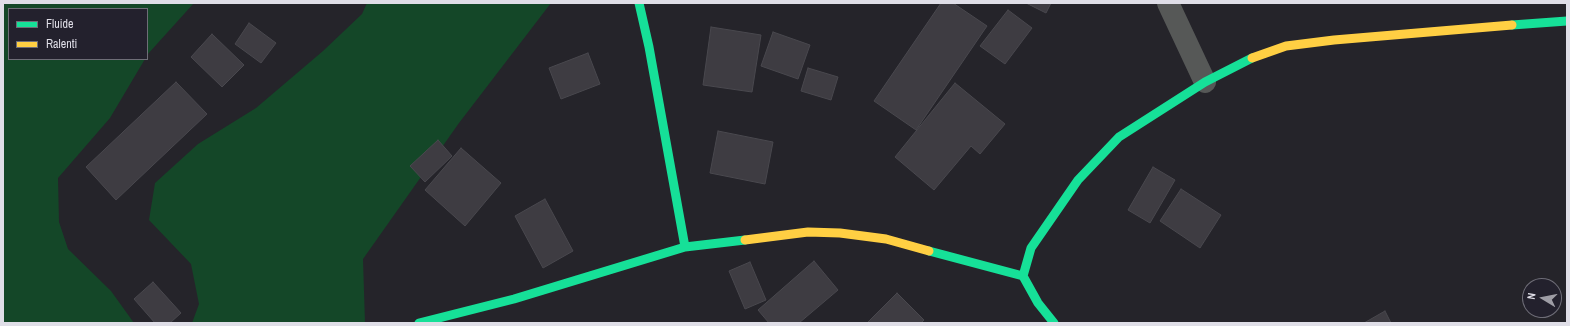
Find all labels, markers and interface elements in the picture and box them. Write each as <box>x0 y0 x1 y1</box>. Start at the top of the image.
legend <box>8 8 148 60</box>
text: Fluide <box>46 16 73 32</box>
text: Ralenti <box>46 36 77 52</box>
north arrow <box>1522 278 1562 318</box>
text: N <box>1524 292 1539 301</box>

